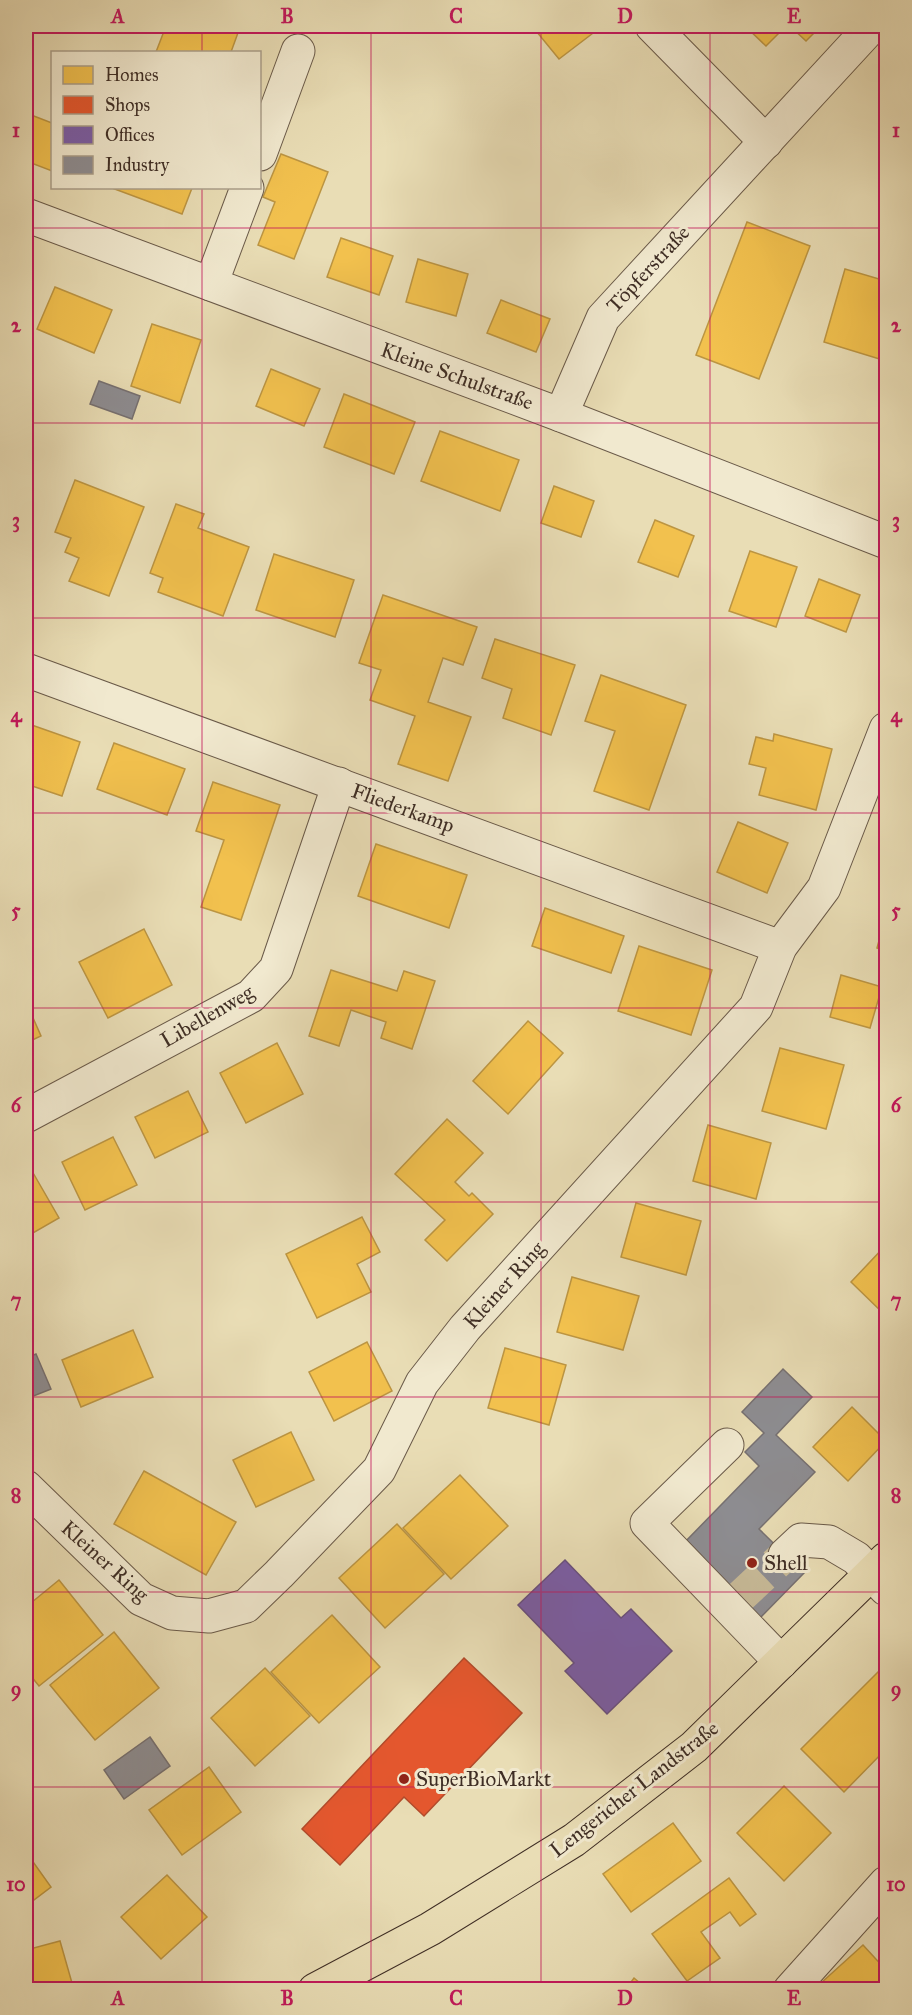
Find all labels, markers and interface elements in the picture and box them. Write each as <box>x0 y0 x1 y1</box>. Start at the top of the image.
text: A <box>109 4 125 28</box>
text: B <box>280 4 294 28</box>
text: C <box>449 4 463 28</box>
text: D <box>617 4 633 28</box>
text: E <box>787 4 802 28</box>
legend <box>51 51 261 189</box>
text: Homes <box>105 64 159 86</box>
text: Shops <box>105 94 150 116</box>
text: 1 <box>12 118 20 142</box>
text: 1 <box>892 118 900 142</box>
text: Offices <box>105 124 155 146</box>
text: Industry <box>105 154 170 176</box>
street label: Töpferstraße <box>601 220 695 318</box>
text: 2 <box>11 313 22 337</box>
text: 2 <box>891 313 902 337</box>
street label: Kleine Schulstraße <box>377 336 537 416</box>
text: 3 <box>12 508 20 533</box>
text: 3 <box>892 508 900 533</box>
text: 4 <box>10 703 22 728</box>
text: 4 <box>890 703 902 728</box>
street label: Fliederkamp <box>348 777 458 839</box>
text: 5 <box>11 898 21 922</box>
text: 5 <box>891 898 901 922</box>
street label: Libellenweg <box>156 979 258 1053</box>
text: 6 <box>11 1093 23 1117</box>
text: 6 <box>891 1093 903 1117</box>
street label: Kleiner Ring <box>458 1236 550 1334</box>
text: 7 <box>11 1288 22 1312</box>
text: 7 <box>891 1288 902 1312</box>
text: 8 <box>11 1483 21 1507</box>
text: 8 <box>891 1483 901 1507</box>
street label: Kleiner Ring <box>56 1515 154 1607</box>
place label: Shell <box>764 1550 808 1576</box>
marker: Shell <box>745 1556 759 1570</box>
text: 9 <box>11 1677 21 1702</box>
text: 9 <box>891 1677 901 1702</box>
street label: Lengericher Landstraße <box>544 1715 724 1863</box>
place label: SuperBioMarkt <box>416 1766 552 1792</box>
marker: SuperBioMarkt <box>397 1772 411 1786</box>
text: 10 <box>6 1872 26 1896</box>
text: 10 <box>886 1872 906 1896</box>
text: A <box>109 1986 125 2010</box>
text: B <box>280 1986 294 2010</box>
text: C <box>449 1986 463 2010</box>
text: D <box>617 1986 633 2010</box>
text: E <box>787 1986 802 2010</box>

